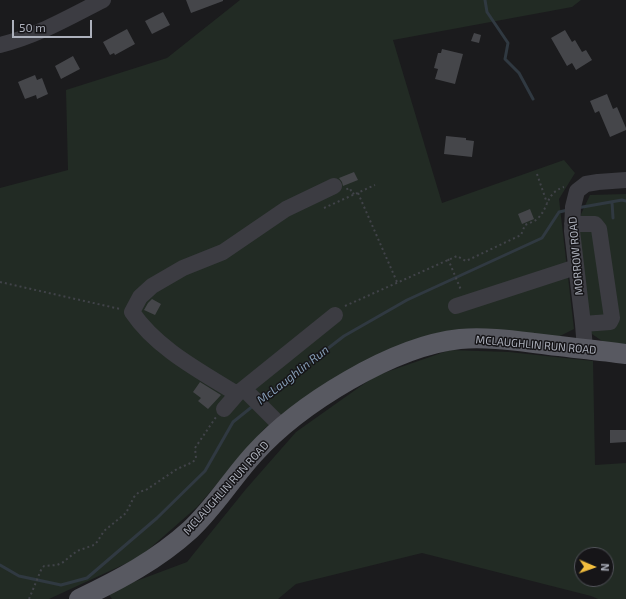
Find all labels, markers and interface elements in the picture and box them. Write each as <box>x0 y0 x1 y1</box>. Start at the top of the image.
scale bar <box>14 12 94 38</box>
text: 50 m <box>19 20 46 34</box>
street label: MORROW ROAD <box>566 216 586 296</box>
street label: MCLAUGHLIN RUN ROAD <box>475 333 597 357</box>
water label: McLaughlin Run <box>254 342 332 408</box>
street label: MCLAUGHLIN RUN ROAD <box>181 439 271 537</box>
north arrow <box>574 547 614 587</box>
text: N <box>599 563 612 572</box>

